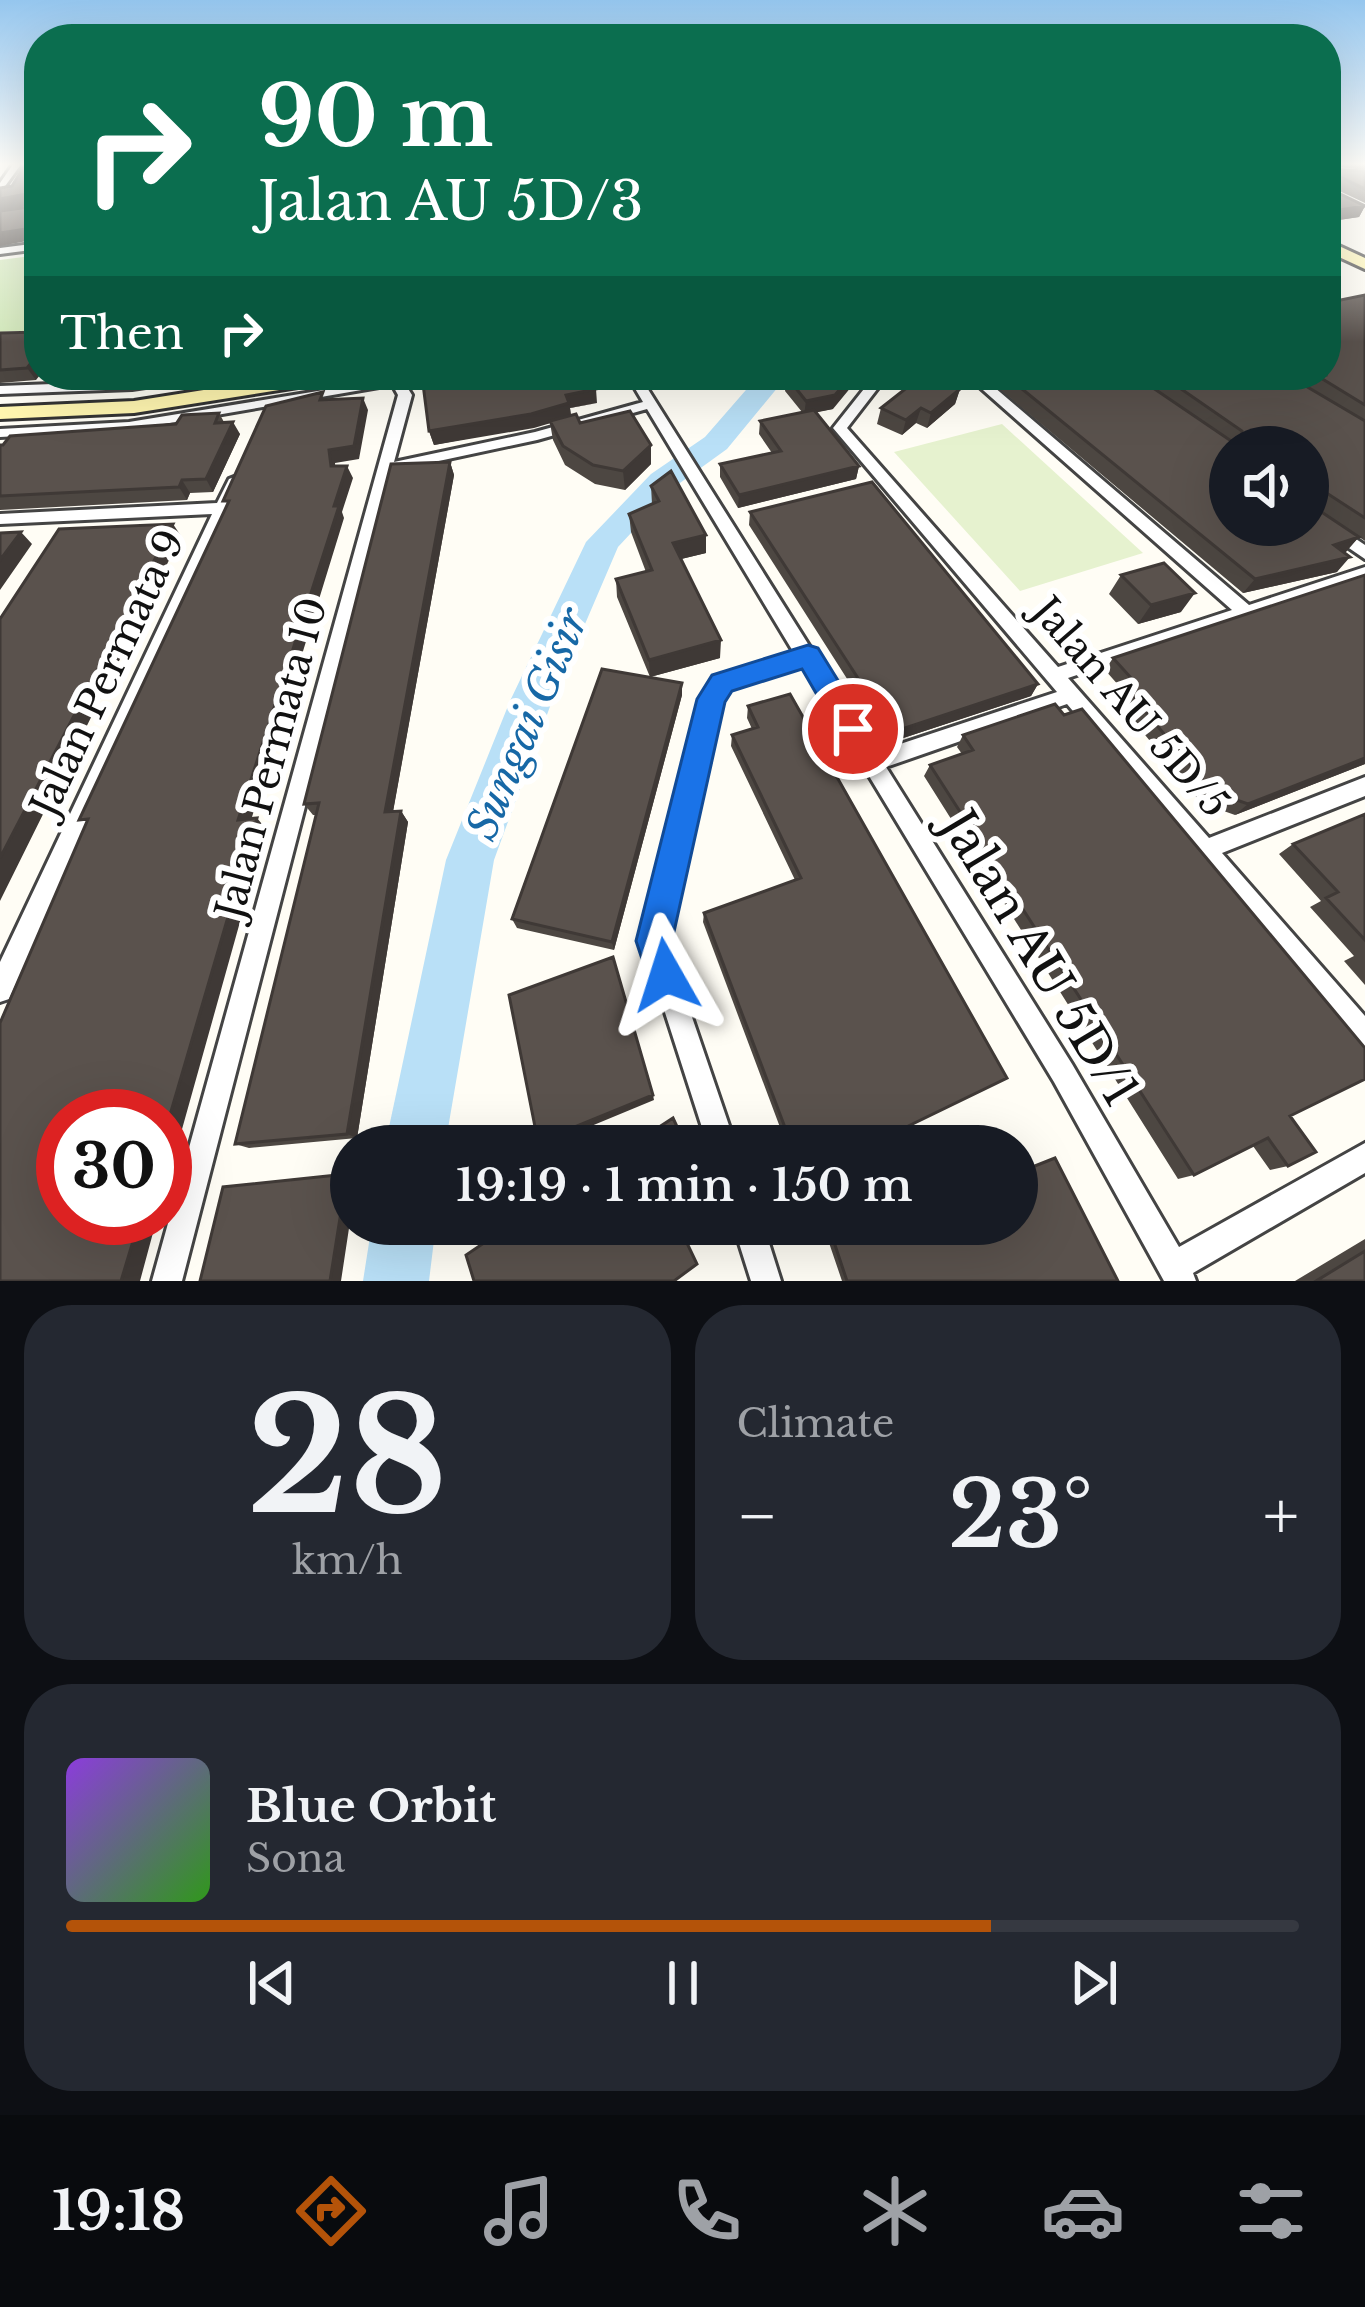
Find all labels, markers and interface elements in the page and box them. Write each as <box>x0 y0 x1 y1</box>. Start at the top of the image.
text: 90 m <box>258 65 493 169</box>
icon: right <box>60 72 216 228</box>
text: Jalan AU 5D/3 <box>258 168 644 235</box>
icon: right <box>208 300 274 366</box>
text: Then <box>60 305 184 361</box>
map controls <box>1209 426 1329 546</box>
button: sound <box>1209 426 1329 546</box>
street label: Jalan Permata 9 <box>18 522 195 829</box>
street label: Jalan AU 5D/5 <box>1018 583 1240 828</box>
street label: Jalan Permata 10 <box>204 592 338 929</box>
water label: Sungai Gisir <box>455 599 600 847</box>
pin <box>802 678 904 780</box>
icon: arrive <box>820 696 886 762</box>
street label: Jalan AU 5D/1 <box>925 794 1152 1117</box>
position arrow <box>603 912 729 1038</box>
speed limit sign: 30 <box>36 1089 192 1245</box>
text: 19:19 · 1 min · 150 m <box>455 1157 913 1213</box>
text: 28 <box>247 1361 448 1554</box>
text: Climate <box>737 1399 894 1448</box>
text: 23° <box>948 1460 1093 1571</box>
text: − <box>737 1475 778 1557</box>
text: + <box>1263 1475 1299 1557</box>
text: km/h <box>292 1536 403 1585</box>
text: Blue Orbit <box>246 1778 496 1834</box>
text: Sona <box>246 1834 345 1883</box>
icon: previous <box>239 1950 305 2016</box>
icon: pause <box>650 1950 716 2016</box>
icon: next <box>1061 1950 1127 2016</box>
icon: directions <box>289 2169 373 2253</box>
icon: music <box>477 2169 561 2253</box>
icon: phone <box>665 2169 749 2253</box>
icon: climate <box>853 2169 937 2253</box>
icon: car <box>1041 2169 1125 2253</box>
icon: filters <box>1229 2169 1313 2253</box>
text: 19:18 <box>52 2178 185 2245</box>

